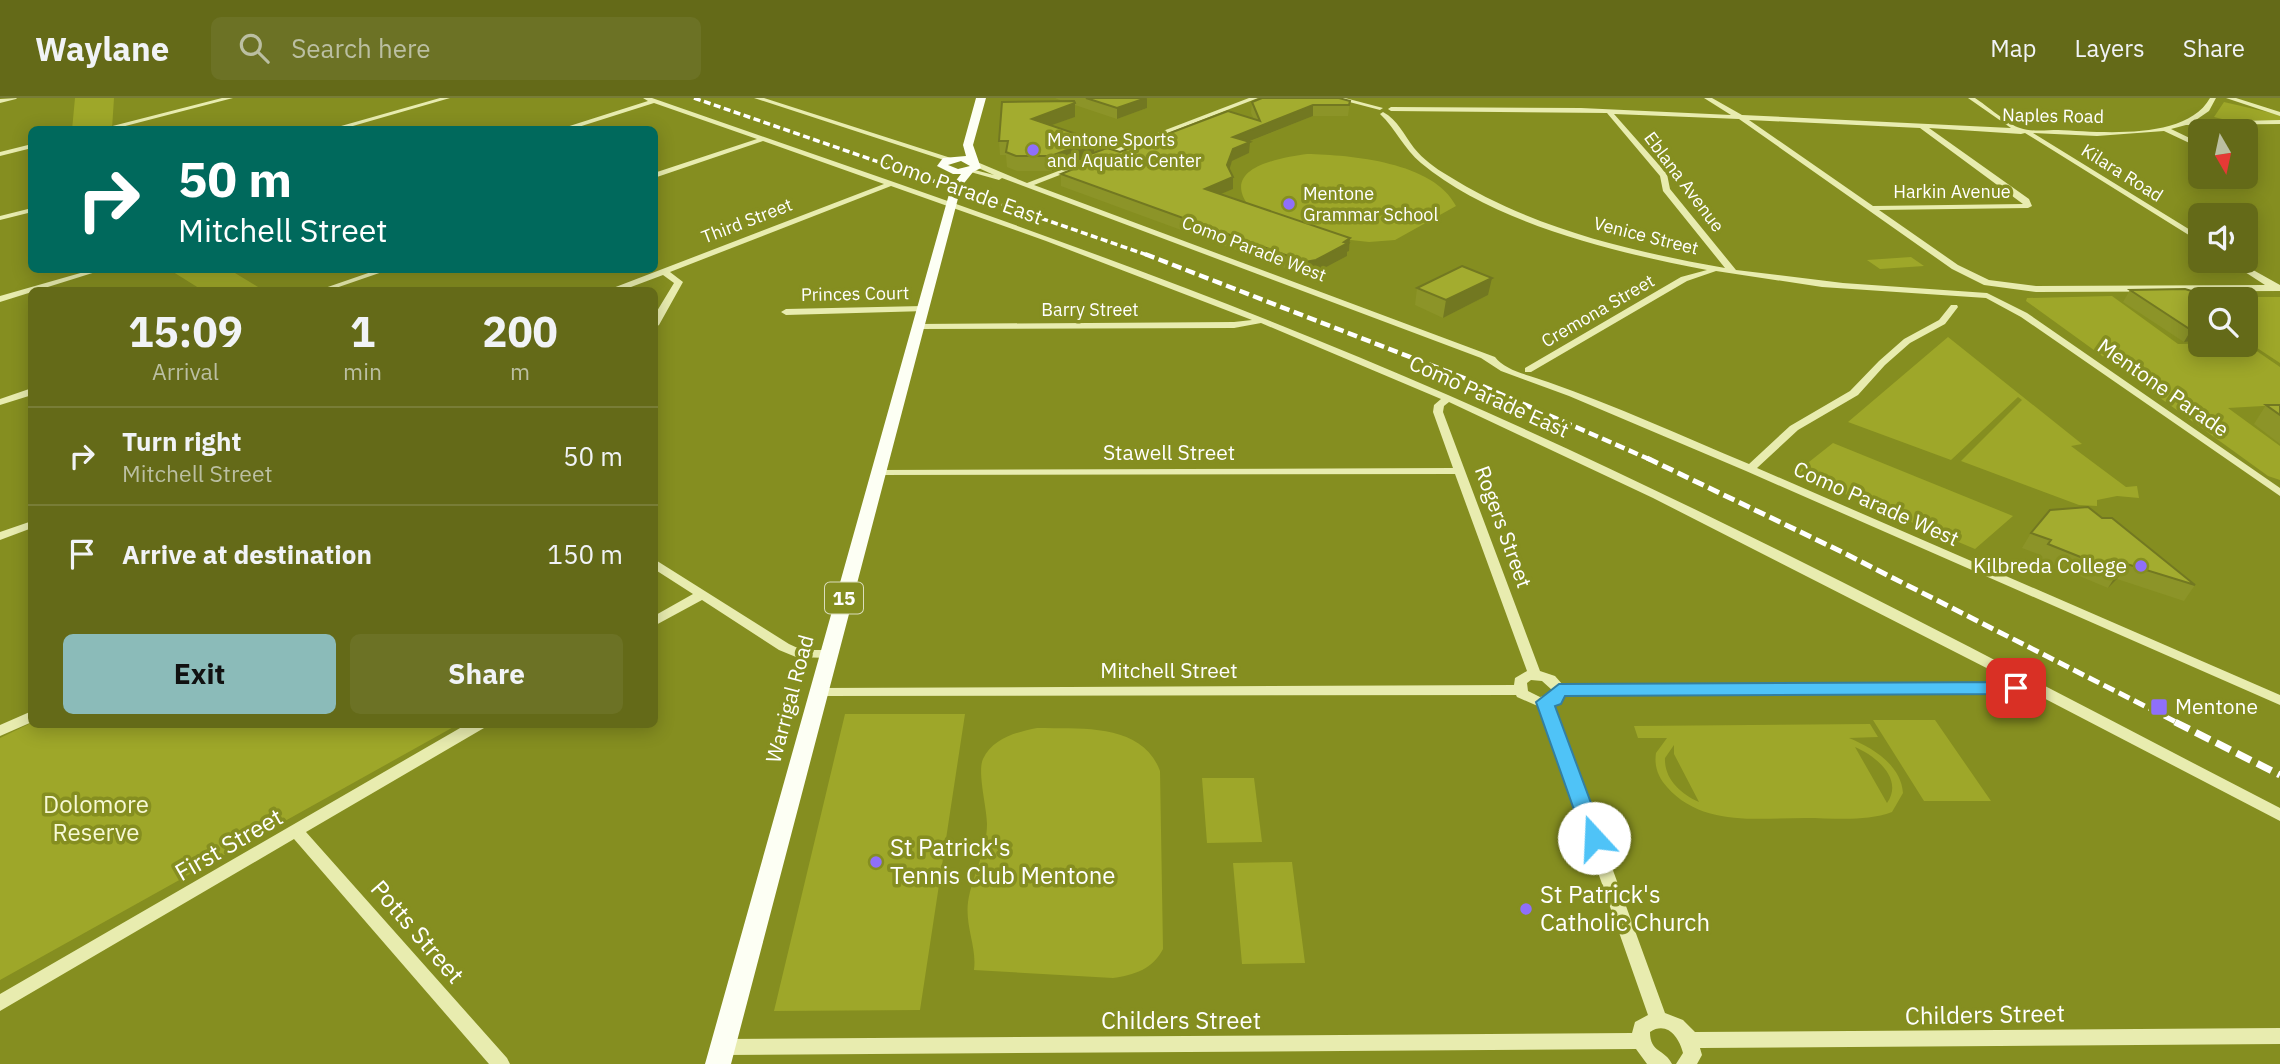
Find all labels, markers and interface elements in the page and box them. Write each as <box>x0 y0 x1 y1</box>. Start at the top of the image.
search box <box>211 17 701 80</box>
text: Waylane <box>35 27 169 70</box>
icon: search <box>235 29 273 67</box>
text: Search here <box>291 31 431 65</box>
text: Map <box>1990 32 2037 64</box>
text: Layers <box>2075 32 2145 64</box>
text: Share <box>2183 32 2245 64</box>
street label: Naples Road <box>2002 103 2104 128</box>
north arrow <box>2188 119 2258 189</box>
map controls <box>2188 119 2258 357</box>
street label: Eblana Avenue <box>1639 127 1730 236</box>
place label: Mentone Sports and Aquatic Center <box>1047 128 1202 172</box>
street label: Kilara Road <box>2077 138 2167 207</box>
marker: Mentone Sports and Aquatic Center <box>1025 142 1041 158</box>
street label: Como Parade East <box>876 145 1047 231</box>
text: 50 m <box>178 147 292 210</box>
icon: right <box>63 154 154 245</box>
street label: Harkin Avenue <box>1893 180 2011 203</box>
place label: Mentone Grammar School <box>1303 182 1438 226</box>
street label: Third Street <box>698 193 796 248</box>
marker: Mentone Grammar School <box>1281 196 1297 212</box>
button: sound <box>2188 203 2258 273</box>
text: Mitchell Street <box>178 209 388 251</box>
street label: Como Parade West <box>1179 210 1330 287</box>
street label: Venice Street <box>1591 211 1701 260</box>
street label: Cremona Street <box>1537 269 1658 352</box>
street label: Princes Court <box>801 281 909 306</box>
button: search <box>2188 287 2258 357</box>
street label: Barry Street <box>1041 298 1139 321</box>
text: 15:09 <box>128 304 243 359</box>
text: 1 <box>350 304 375 359</box>
text: 200 <box>482 304 558 359</box>
street label: Mentone Parade <box>2092 331 2235 443</box>
street label: Como Parade East <box>1405 348 1574 444</box>
text: Arrival <box>152 356 219 386</box>
text: min <box>343 356 382 386</box>
text: m <box>510 356 530 386</box>
text: Turn right <box>122 424 241 458</box>
icon: right <box>63 437 101 475</box>
street label: Stawell Street <box>1103 438 1235 466</box>
text: 50 m <box>563 439 623 473</box>
street label: Como Parade West <box>1789 454 1964 552</box>
text: Mitchell Street <box>122 458 273 488</box>
street label: Rogers Street <box>1469 462 1539 592</box>
icon: arrive <box>63 535 101 573</box>
text: Arrive at destination <box>122 537 372 571</box>
text: 150 m <box>547 537 623 571</box>
place label: Kilbreda College <box>1973 551 2127 579</box>
marker: Kilbreda College <box>2133 558 2149 574</box>
road number: 15 <box>825 583 863 614</box>
street label: Warrigal Road <box>758 632 820 766</box>
button: Exit <box>63 634 336 714</box>
button: Share <box>350 634 623 714</box>
street label: Mitchell Street <box>1100 656 1238 684</box>
pin <box>1986 658 2046 718</box>
icon: arrive <box>1997 669 2035 707</box>
place label: Mentone <box>2175 692 2258 720</box>
marker: Mentone <box>2149 697 2169 717</box>
park label: Dolomore Reserve <box>43 788 149 848</box>
street label: First Street <box>169 800 288 888</box>
position arrow <box>1557 801 1631 875</box>
place label: St Patrick's Tennis Club Mentone <box>890 831 1115 891</box>
marker: St Patrick's Tennis Club Mentone <box>868 854 884 870</box>
street label: Potts Street <box>364 873 472 990</box>
place label: St Patrick's Catholic Church <box>1540 878 1710 938</box>
marker: St Patrick's Catholic Church <box>1518 901 1534 917</box>
street label: Childers Street <box>1905 997 2065 1031</box>
street label: Childers Street <box>1101 1004 1261 1036</box>

